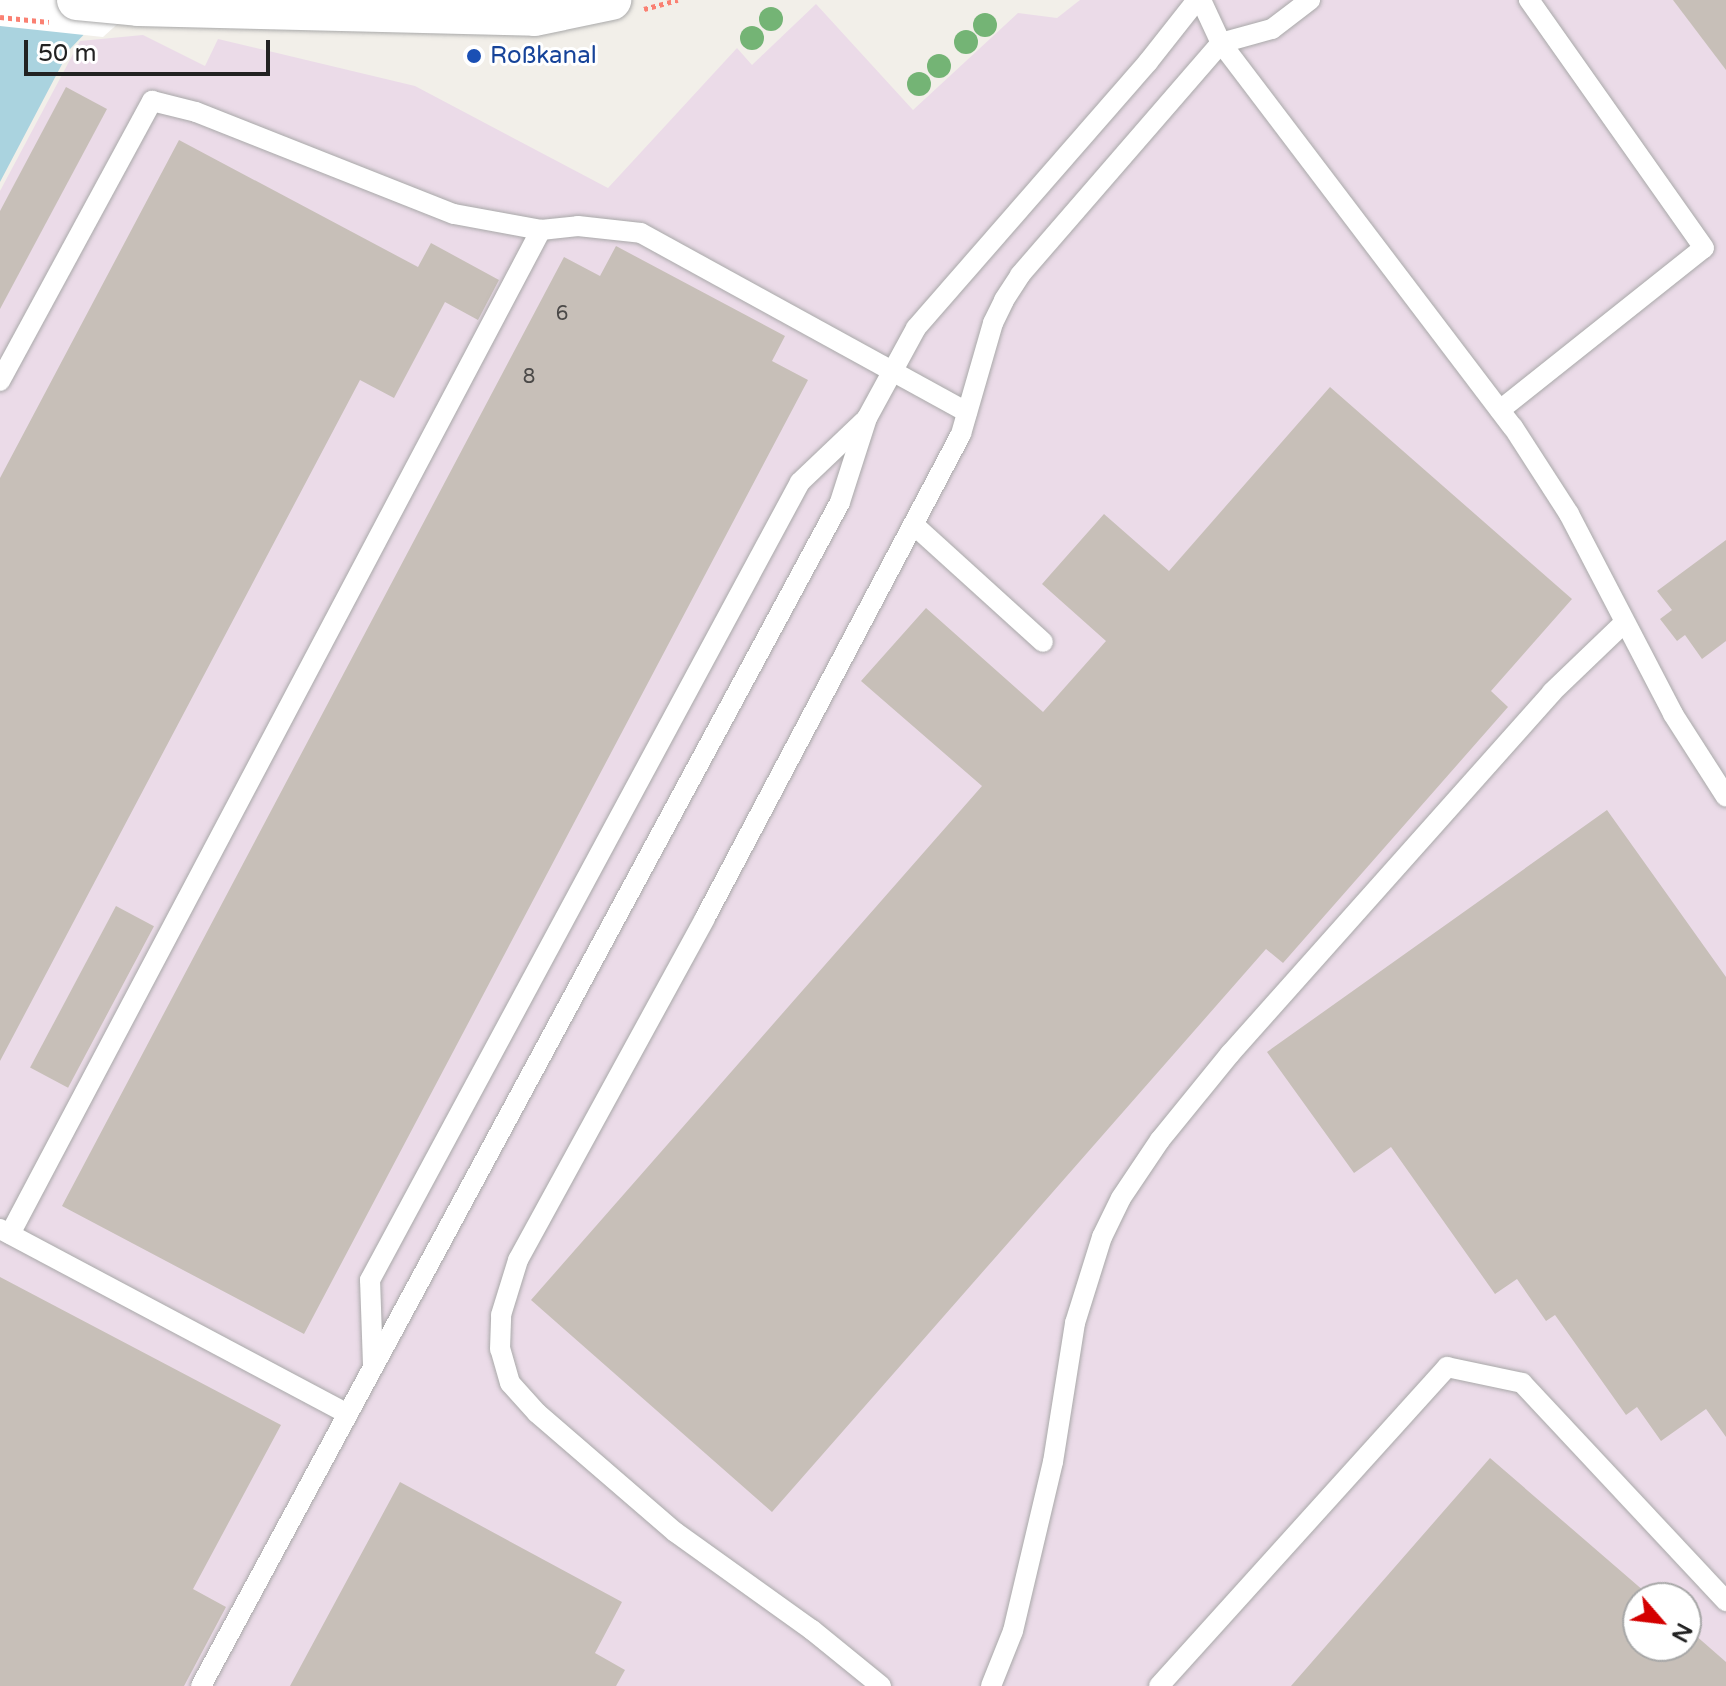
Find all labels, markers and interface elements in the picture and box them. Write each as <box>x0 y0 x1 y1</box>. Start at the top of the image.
scale bar <box>28 24 274 74</box>
text: 50 m <box>38 39 96 68</box>
place label: Roßkanal <box>490 42 597 70</box>
marker: Roßkanal <box>465 47 483 65</box>
house number: 6 <box>556 302 568 326</box>
house number: 8 <box>523 365 535 389</box>
north arrow <box>1622 1582 1702 1662</box>
text: N <box>1666 1618 1697 1646</box>

